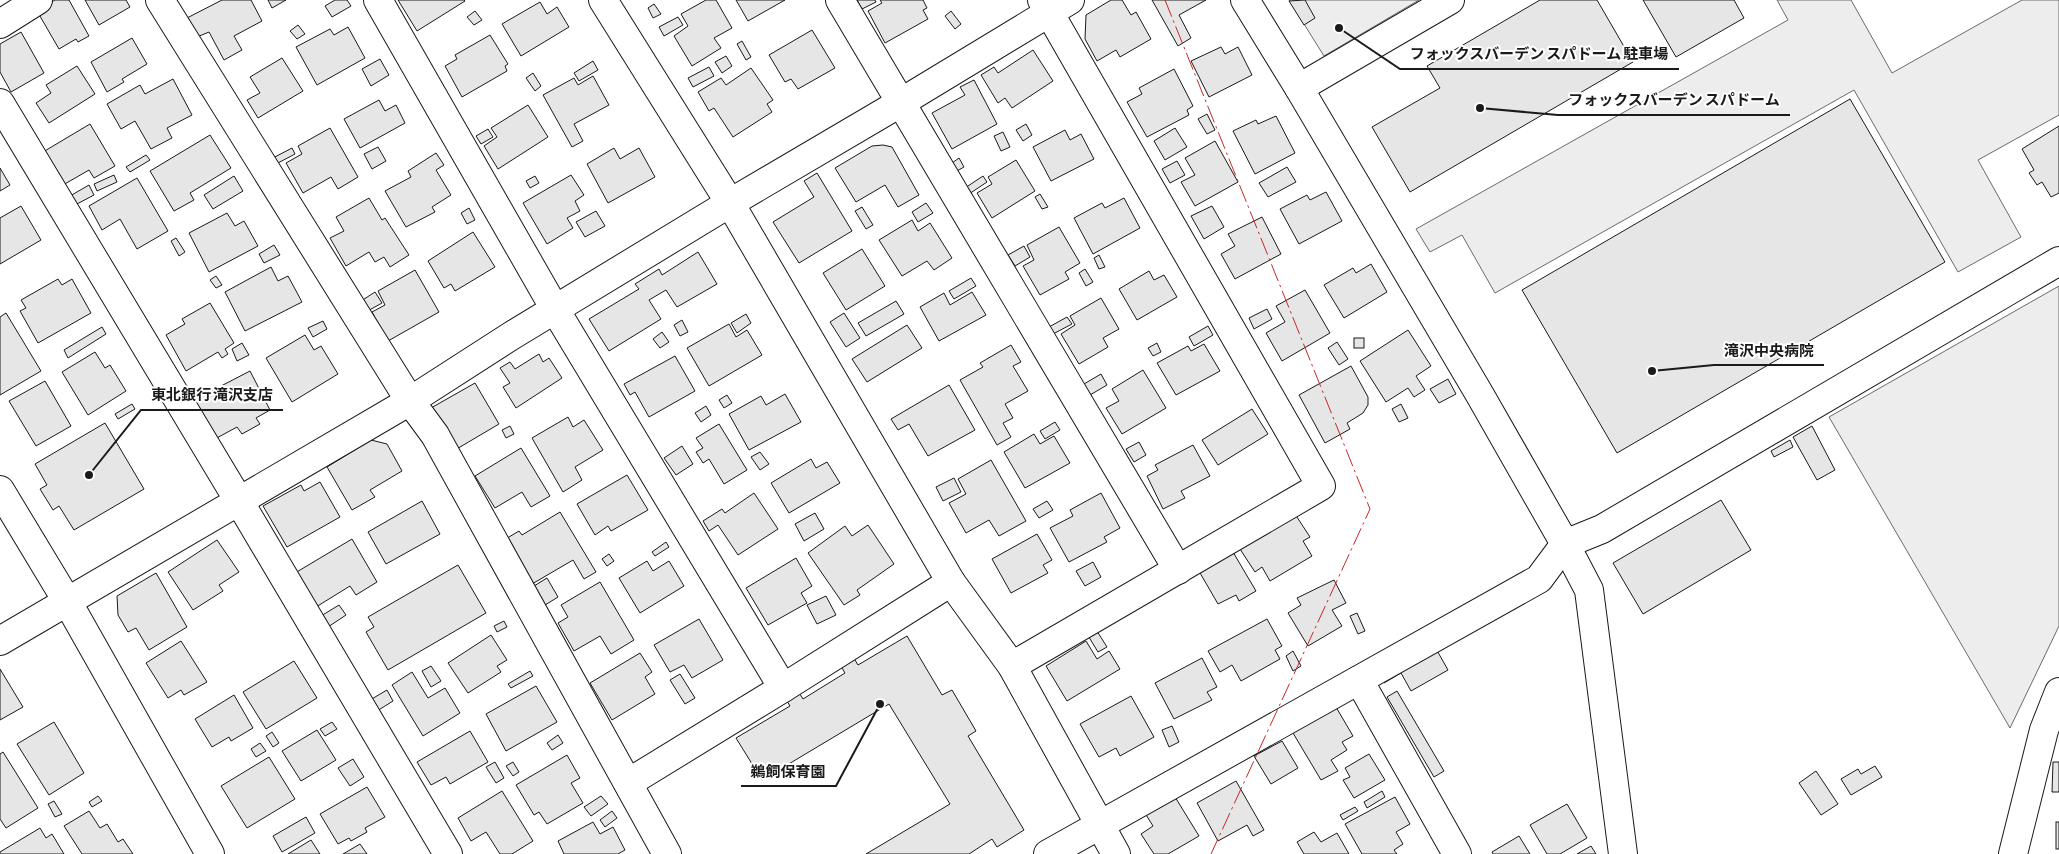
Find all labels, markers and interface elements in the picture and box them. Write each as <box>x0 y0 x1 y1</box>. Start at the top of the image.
callout: フォックスバーデン スパドーム 駐車場 <box>1400 39 1679 69</box>
text: フォックスバーデン スパドーム 駐車場 <box>1410 45 1668 62</box>
callout: フォックスバーデン スパドーム <box>1558 85 1790 115</box>
text: フォックスバーデン スパドーム <box>1568 91 1780 108</box>
callout: 滝沢中央病院 <box>1714 335 1824 365</box>
text: 滝沢中央病院 <box>1724 342 1814 359</box>
callout: 東北銀行 滝沢支店 <box>141 380 283 410</box>
text: 東北銀行 滝沢支店 <box>151 386 273 403</box>
callout: 鵜飼保育園 <box>741 756 836 786</box>
text: 鵜飼保育園 <box>750 763 826 780</box>

